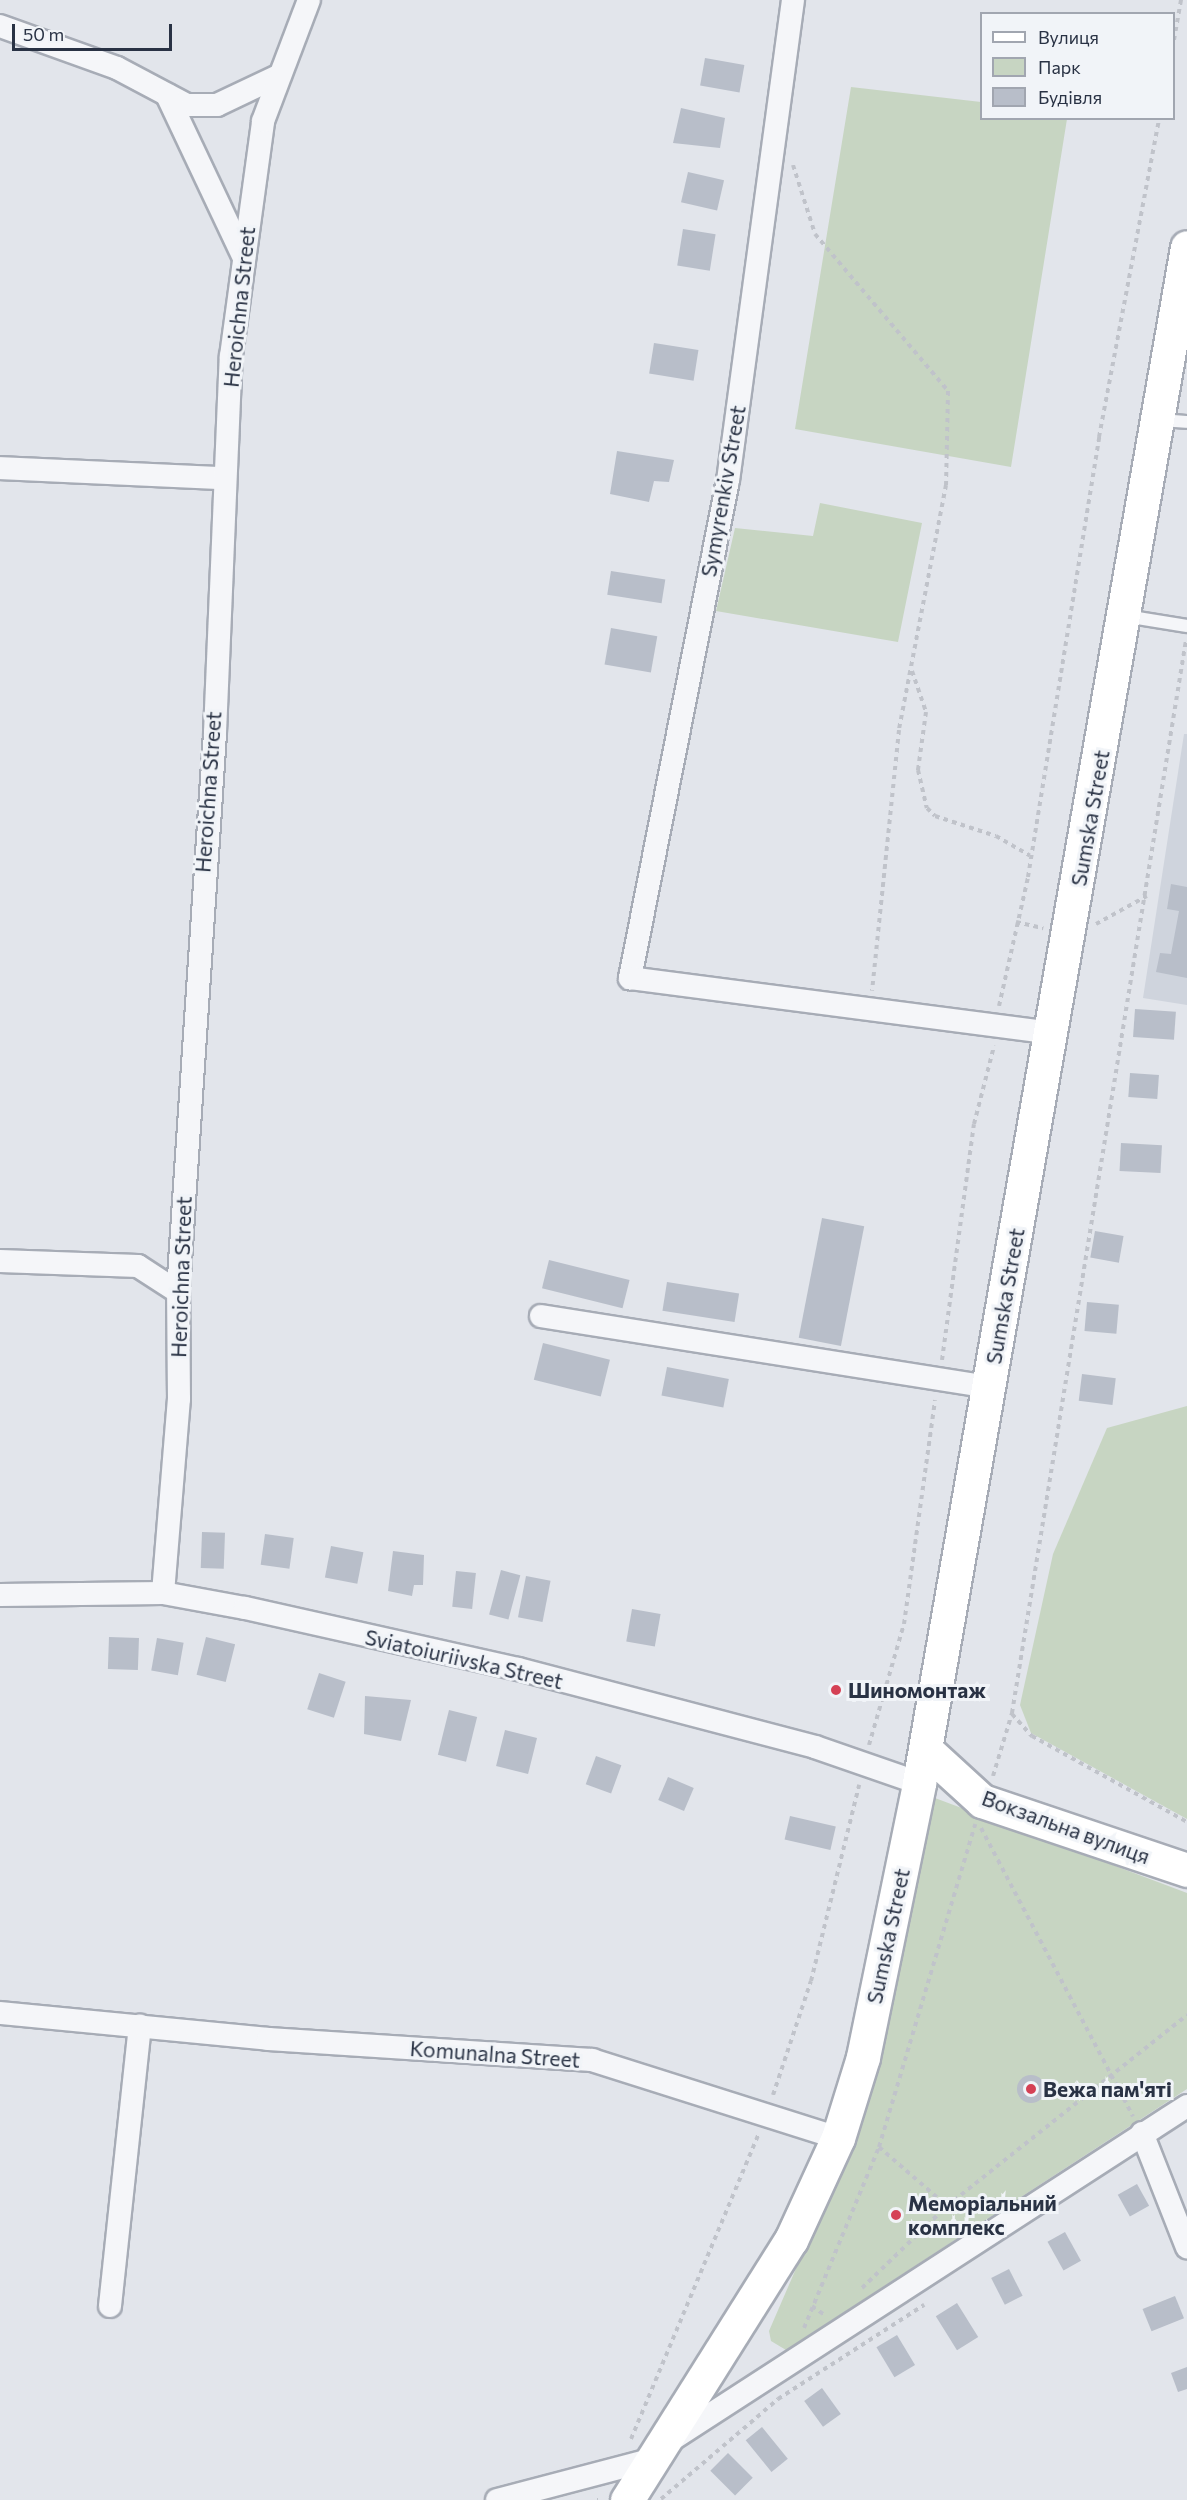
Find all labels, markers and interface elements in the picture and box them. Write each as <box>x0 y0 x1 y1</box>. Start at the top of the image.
scale bar <box>15 12 176 50</box>
legend <box>980 12 1175 120</box>
text: 50 m <box>23 23 64 45</box>
text: Вулиця <box>1038 26 1099 48</box>
text: Парк <box>1038 56 1081 78</box>
text: Будівля <box>1038 86 1102 108</box>
street label: Heroichna Street <box>218 225 260 389</box>
street label: Symyrenkiv Street <box>696 403 750 579</box>
street label: Heroichna Street <box>190 711 226 873</box>
street label: Sumska Street <box>1066 748 1114 888</box>
street label: Heroichna Street <box>166 1196 196 1358</box>
street label: Sumska Street <box>981 1226 1029 1366</box>
street label: Sviatoiuriivska Street <box>363 1624 565 1694</box>
place label: Шиномонтаж <box>848 1677 986 1703</box>
marker: Шиномонтаж <box>829 1683 843 1697</box>
street label: Вокзальна вулиця <box>979 1785 1153 1869</box>
street label: Sumska Street <box>861 1866 915 2006</box>
street label: Komunalna Street <box>409 2035 581 2073</box>
place label: Вежа пам'яті <box>1043 2076 1172 2102</box>
marker: Вежа пам'яті <box>1024 2082 1038 2096</box>
place label: Меморіальний комплекс <box>908 2190 1057 2240</box>
marker: Меморіальний комплекс <box>889 2208 903 2222</box>

